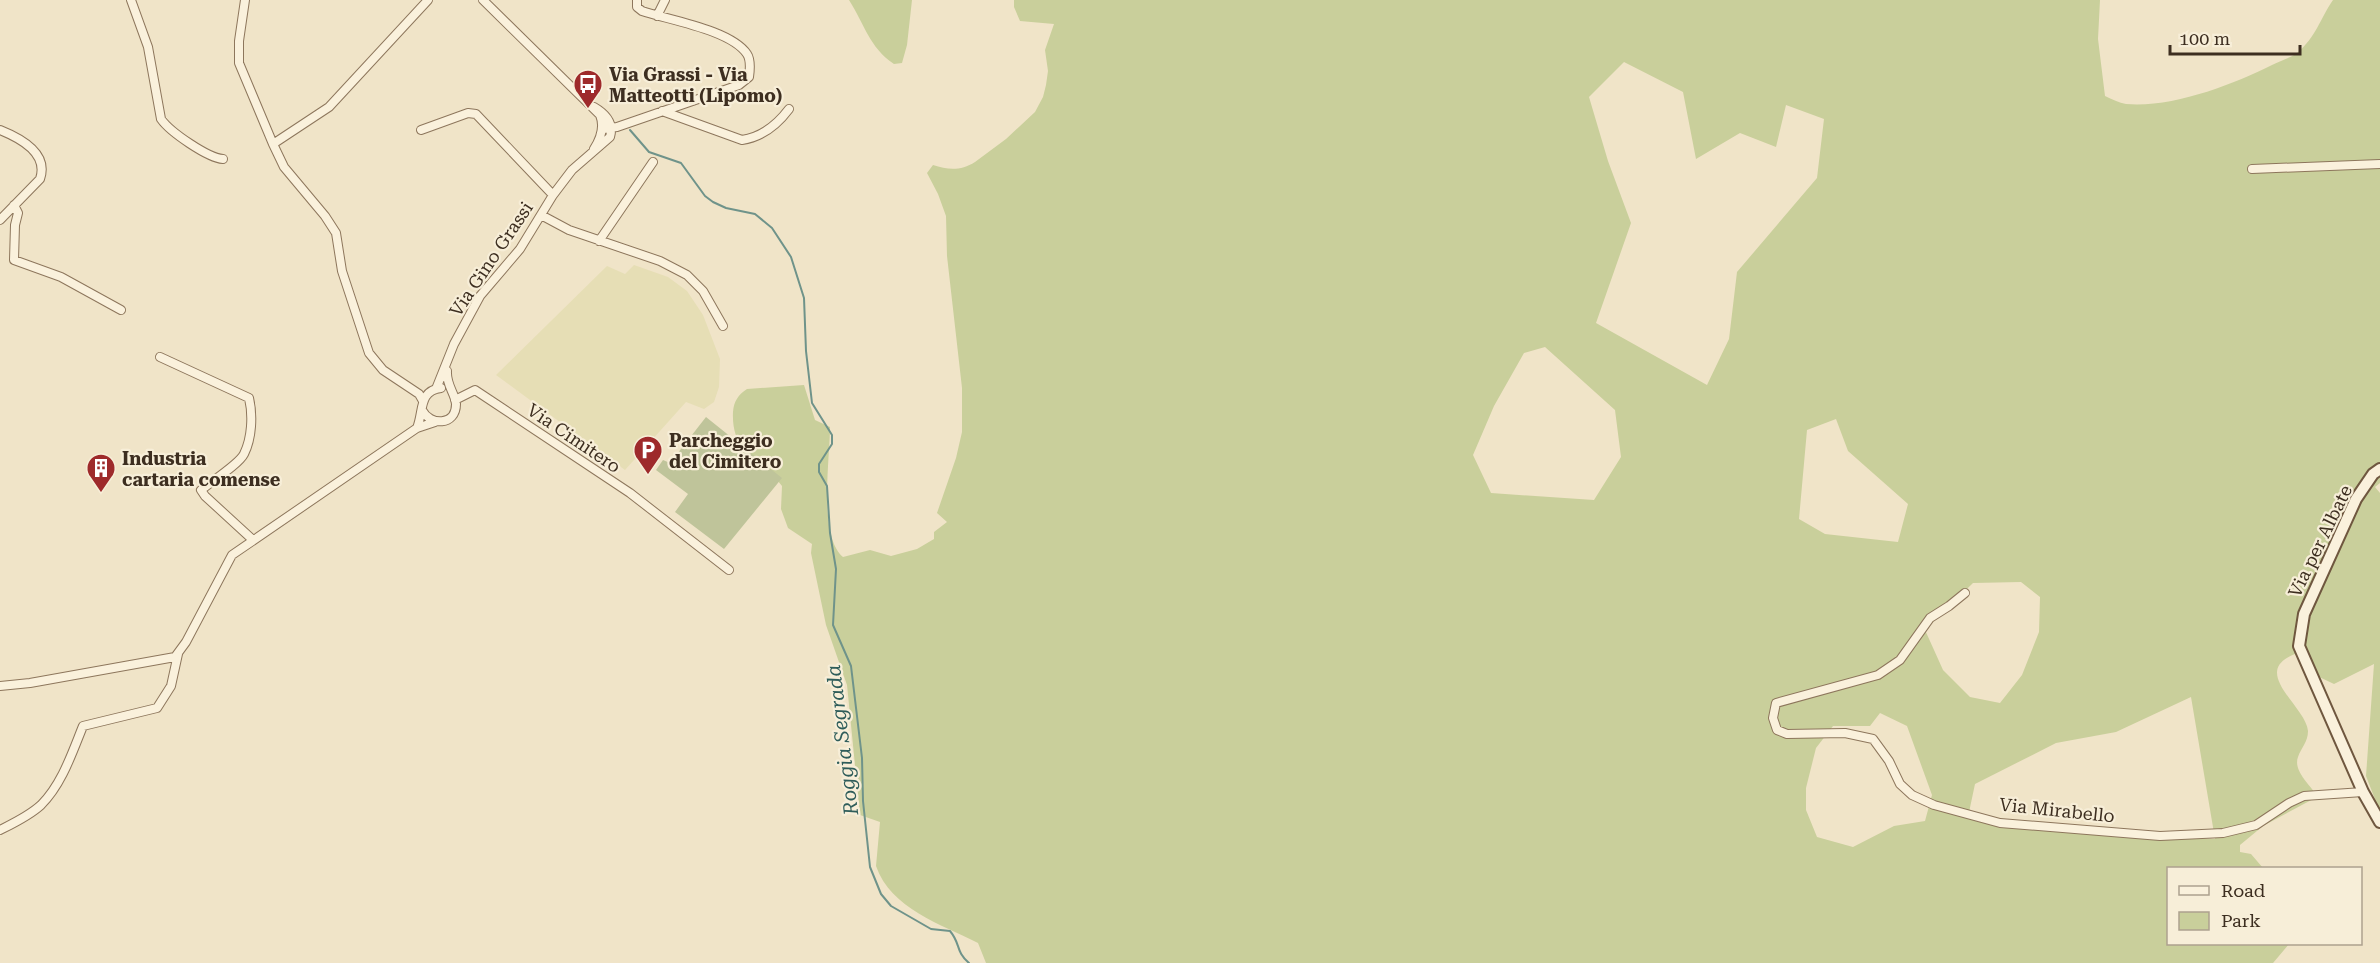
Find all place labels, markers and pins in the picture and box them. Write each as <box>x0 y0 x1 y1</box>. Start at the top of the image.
place label: Via Grassi - Via Matteotti (Lipomo) <box>609 64 782 106</box>
bus stop icon: Via Grassi - Via Matteotti (Lipomo) <box>572 68 604 110</box>
place label: Parcheggio del Cimitero <box>669 430 782 472</box>
parking icon: Parcheggio del Cimitero <box>632 434 664 476</box>
place label: Industria cartaria comense <box>122 448 281 490</box>
building icon: Industria cartaria comense <box>85 452 117 494</box>

